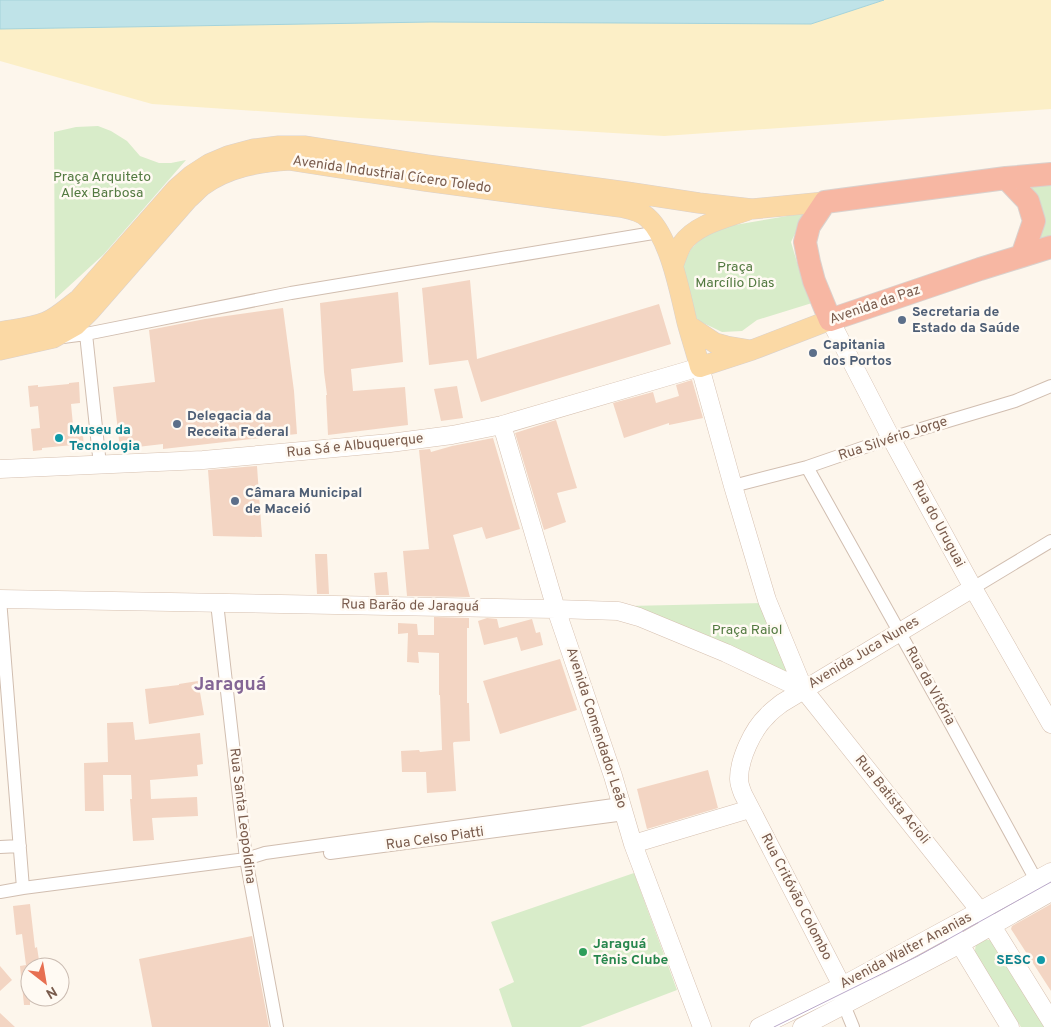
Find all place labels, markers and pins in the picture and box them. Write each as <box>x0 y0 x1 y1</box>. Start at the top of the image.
place label: Secretaria de Estado da Saúde <box>912 304 1020 337</box>
marker: Secretaria de Estado da Saúde <box>896 314 908 326</box>
place label: Capitania dos Portos <box>823 337 892 370</box>
marker: Capitania dos Portos <box>807 347 819 359</box>
place label: Delegacia da Receita Federal <box>187 408 289 441</box>
marker: Delegacia da Receita Federal <box>171 418 183 430</box>
place label: Museu da Tecnologia <box>69 422 140 455</box>
marker: Museu da Tecnologia <box>53 432 65 444</box>
place label: Câmara Municipal de Maceió <box>245 485 362 518</box>
marker: Câmara Municipal de Maceió <box>229 495 241 507</box>
place label: Jaraguá Tênis Clube <box>593 936 669 969</box>
marker: Jaraguá Tênis Clube <box>577 946 589 958</box>
place label: SESC <box>996 952 1031 969</box>
marker: SESC <box>1035 954 1047 966</box>

